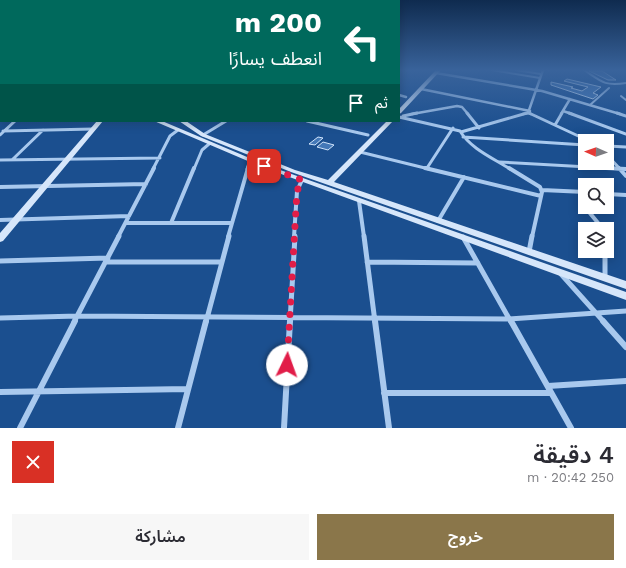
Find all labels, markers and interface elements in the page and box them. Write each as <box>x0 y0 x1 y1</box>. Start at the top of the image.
text: 200 m <box>235 6 322 39</box>
icon: left <box>336 16 388 68</box>
text: انعطف يسارًا <box>228 48 322 69</box>
icon: arrive <box>345 92 367 114</box>
text: ثم <box>375 94 388 112</box>
north arrow <box>578 134 614 170</box>
map controls <box>578 134 614 258</box>
pin <box>247 149 281 183</box>
icon: arrive <box>253 155 275 177</box>
button: search <box>578 178 614 214</box>
button: layers <box>578 222 614 258</box>
position arrow <box>266 344 308 386</box>
button: close <box>12 441 54 483</box>
text: 4 دقيقة <box>533 441 614 469</box>
text: 250 m · 20:42 <box>527 470 614 485</box>
button: مشاركة <box>12 514 309 560</box>
button: خروج <box>317 514 614 560</box>

